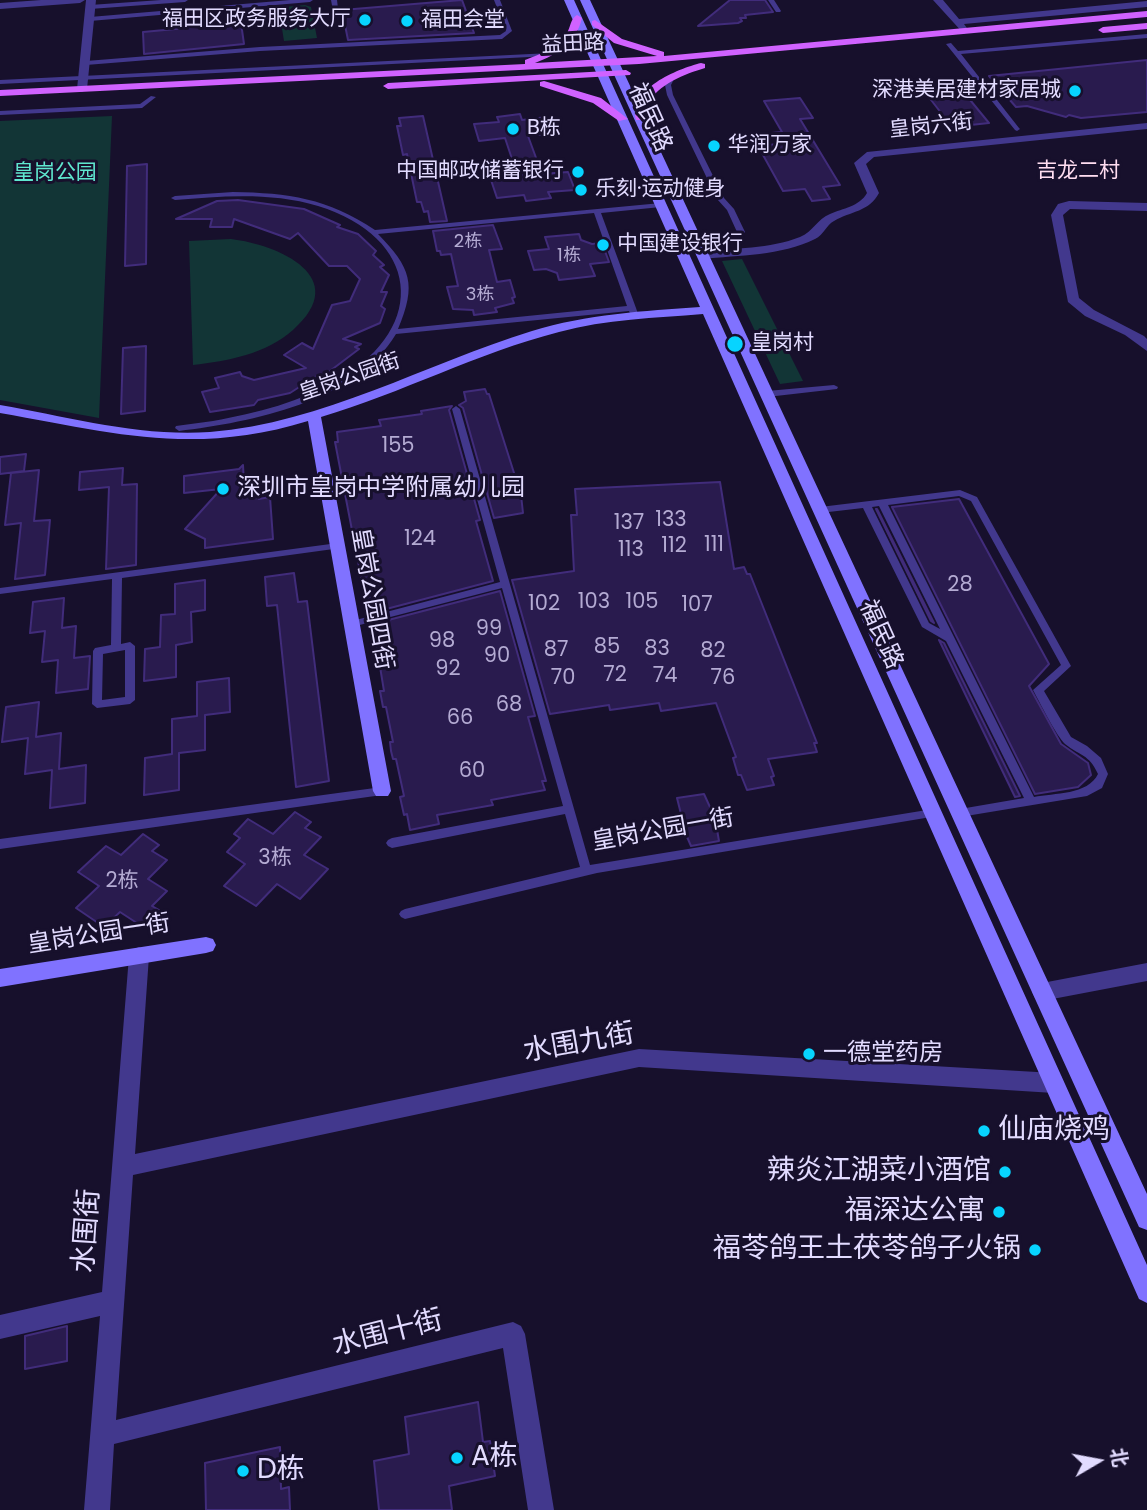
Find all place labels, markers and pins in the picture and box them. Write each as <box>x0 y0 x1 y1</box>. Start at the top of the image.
place label: 福田区政务服务大厅 <box>162 7 351 33</box>
place label: 福田会堂 <box>421 8 505 34</box>
marker: 福田区政务服务大厅 <box>357 12 373 28</box>
marker: 福田会堂 <box>399 13 415 29</box>
place label: 深港美居建材家居城 <box>872 78 1061 104</box>
marker: 深港美居建材家居城 <box>1067 83 1083 99</box>
place label: B栋 <box>527 116 561 142</box>
marker: B栋 <box>505 121 521 137</box>
place label: 华润万家 <box>728 133 812 159</box>
marker: 华润万家 <box>706 138 722 154</box>
place label: 中国邮政储蓄银行 <box>396 159 564 185</box>
marker: 中国邮政储蓄银行 <box>570 164 586 180</box>
place label: 乐刻·运动健身 <box>595 177 725 203</box>
marker: 乐刻·运动健身 <box>573 182 589 198</box>
place label: 中国建设银行 <box>617 232 743 258</box>
marker: 中国建设银行 <box>595 237 611 253</box>
place label: 皇岗村 <box>751 331 814 357</box>
marker: 皇岗村 <box>725 334 745 354</box>
place label: 深圳市皇岗中学附属幼儿园 <box>237 475 525 503</box>
marker: 深圳市皇岗中学附属幼儿园 <box>215 481 231 497</box>
place label: 一德堂药房 <box>823 1040 943 1068</box>
marker: 一德堂药房 <box>801 1046 817 1062</box>
place label: 仙庙烧鸡 <box>998 1114 1110 1148</box>
marker: 仙庙烧鸡 <box>976 1123 992 1139</box>
place label: 辣炎江湖菜小酒馆 <box>767 1155 991 1189</box>
marker: 辣炎江湖菜小酒馆 <box>997 1164 1013 1180</box>
place label: 福深达公寓 <box>845 1195 985 1229</box>
marker: 福深达公寓 <box>991 1204 1007 1220</box>
place label: 福苓鸽王土茯苓鸽子火锅 <box>713 1233 1021 1267</box>
marker: 福苓鸽王土茯苓鸽子火锅 <box>1027 1242 1043 1258</box>
place label: A栋 <box>471 1441 518 1475</box>
marker: A栋 <box>449 1450 465 1466</box>
place label: D栋 <box>257 1454 305 1488</box>
marker: D栋 <box>235 1463 251 1479</box>

